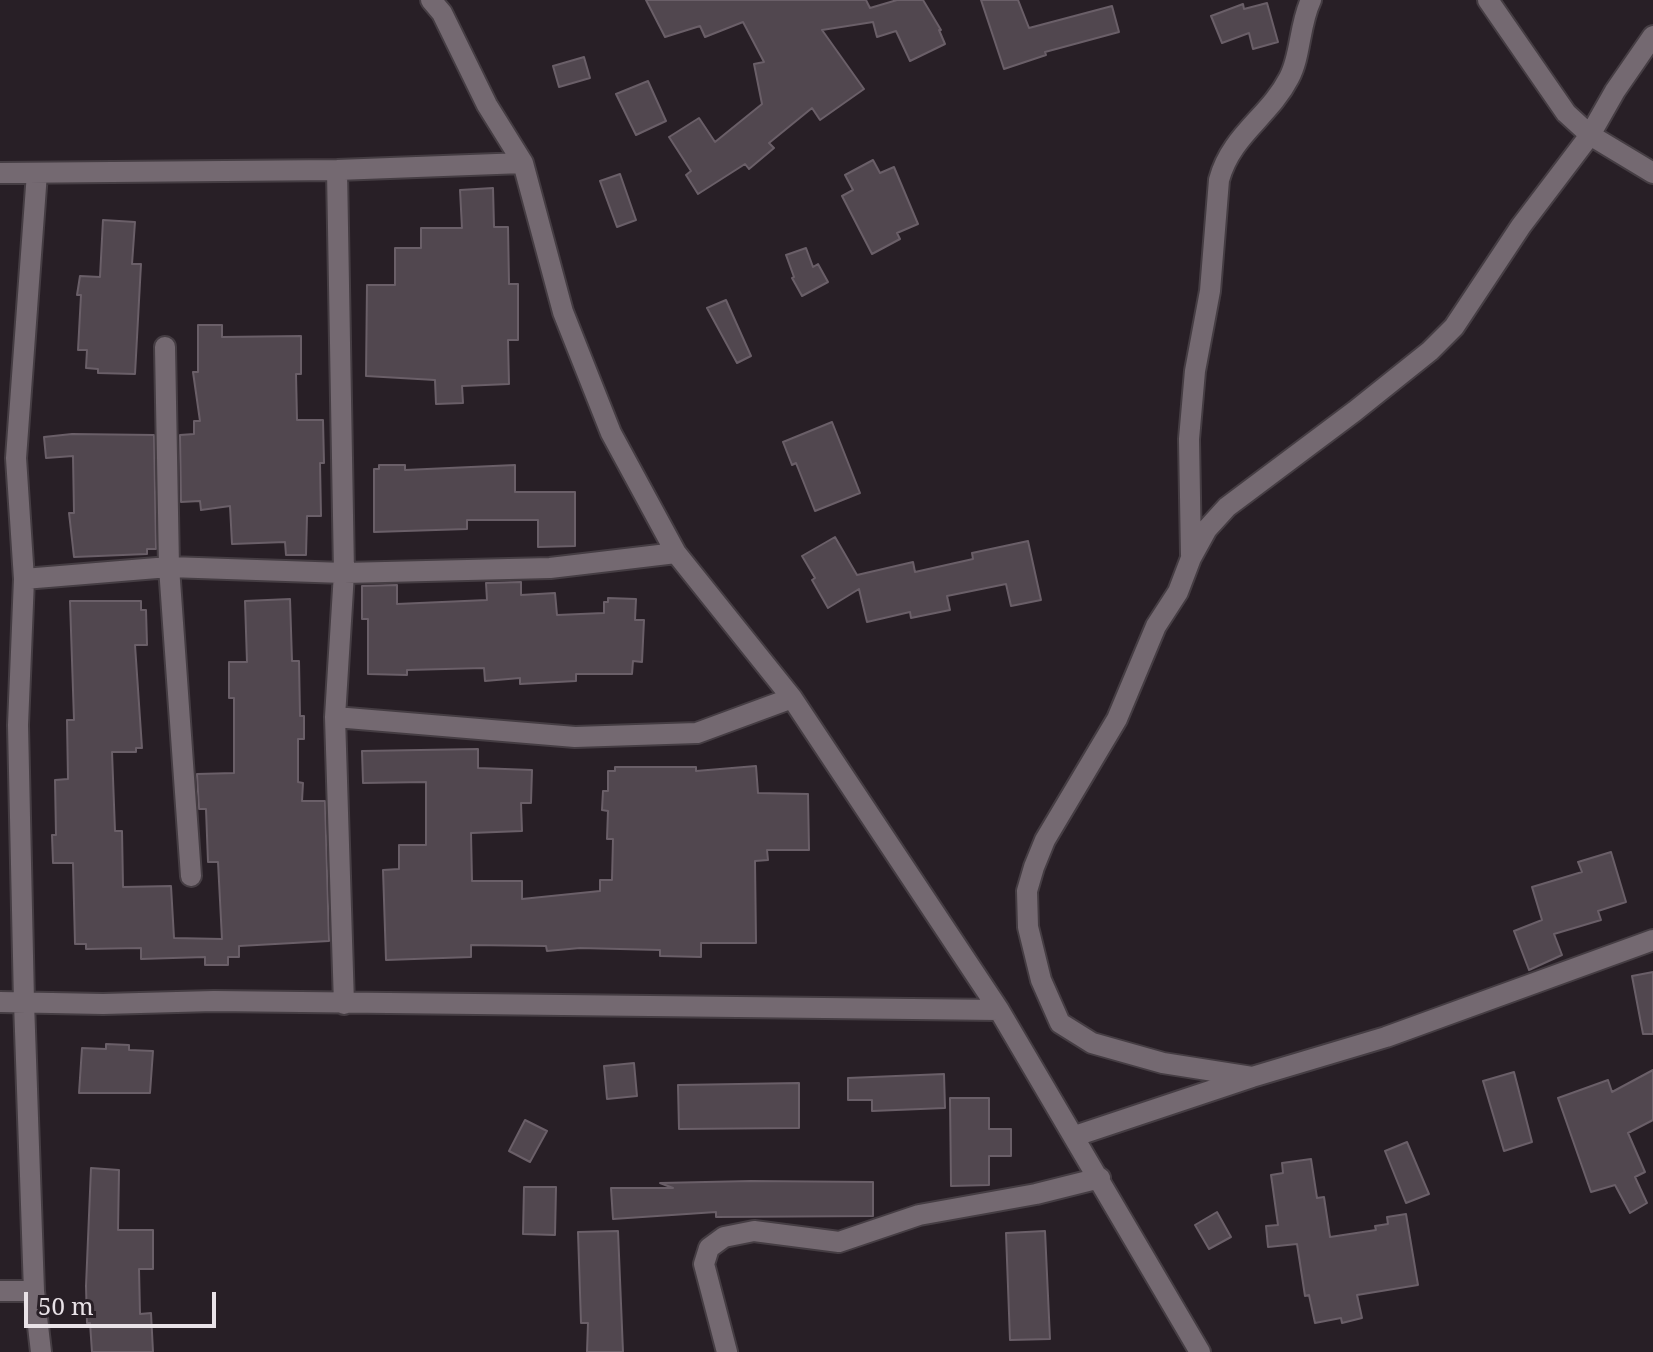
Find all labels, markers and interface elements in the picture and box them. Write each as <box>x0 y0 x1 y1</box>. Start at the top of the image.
scale bar <box>28 1276 220 1326</box>
text: 50 m <box>38 1289 94 1322</box>

